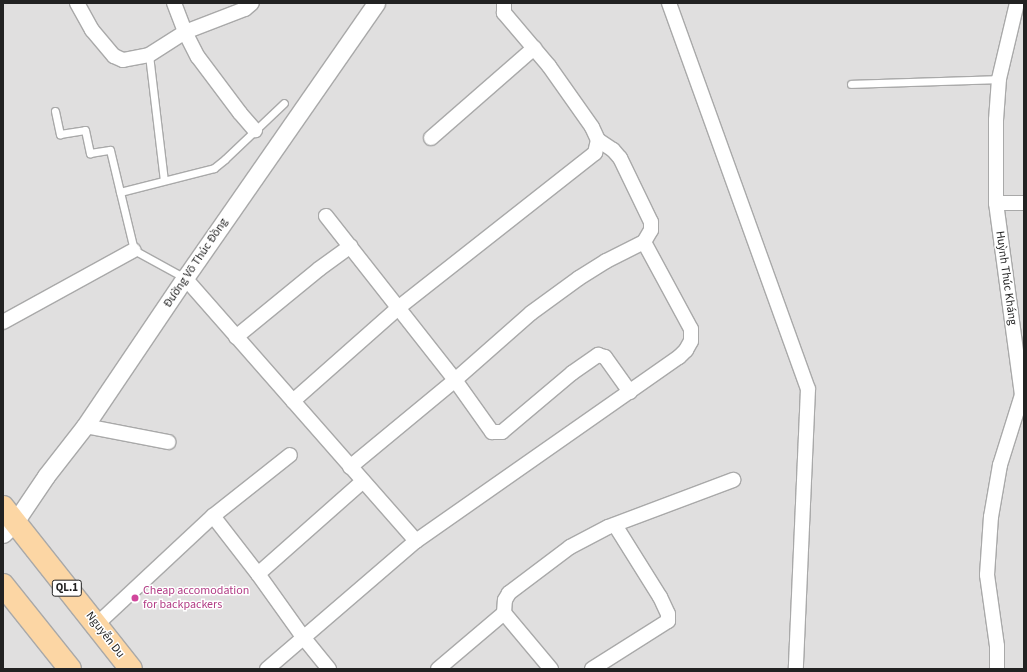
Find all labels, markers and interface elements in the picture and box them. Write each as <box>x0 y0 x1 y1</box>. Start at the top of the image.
street label: Đường Võ Thúc Đồng <box>161 216 231 310</box>
street label: Huỳnh Thúc Kháng <box>992 230 1020 326</box>
road number: QL.1 <box>51 579 83 597</box>
place label: Cheap accomodation for backpackers <box>143 584 249 612</box>
marker: Cheap accomodation for backpackers <box>130 593 140 603</box>
street label: Nguyễn Du <box>82 609 128 661</box>

